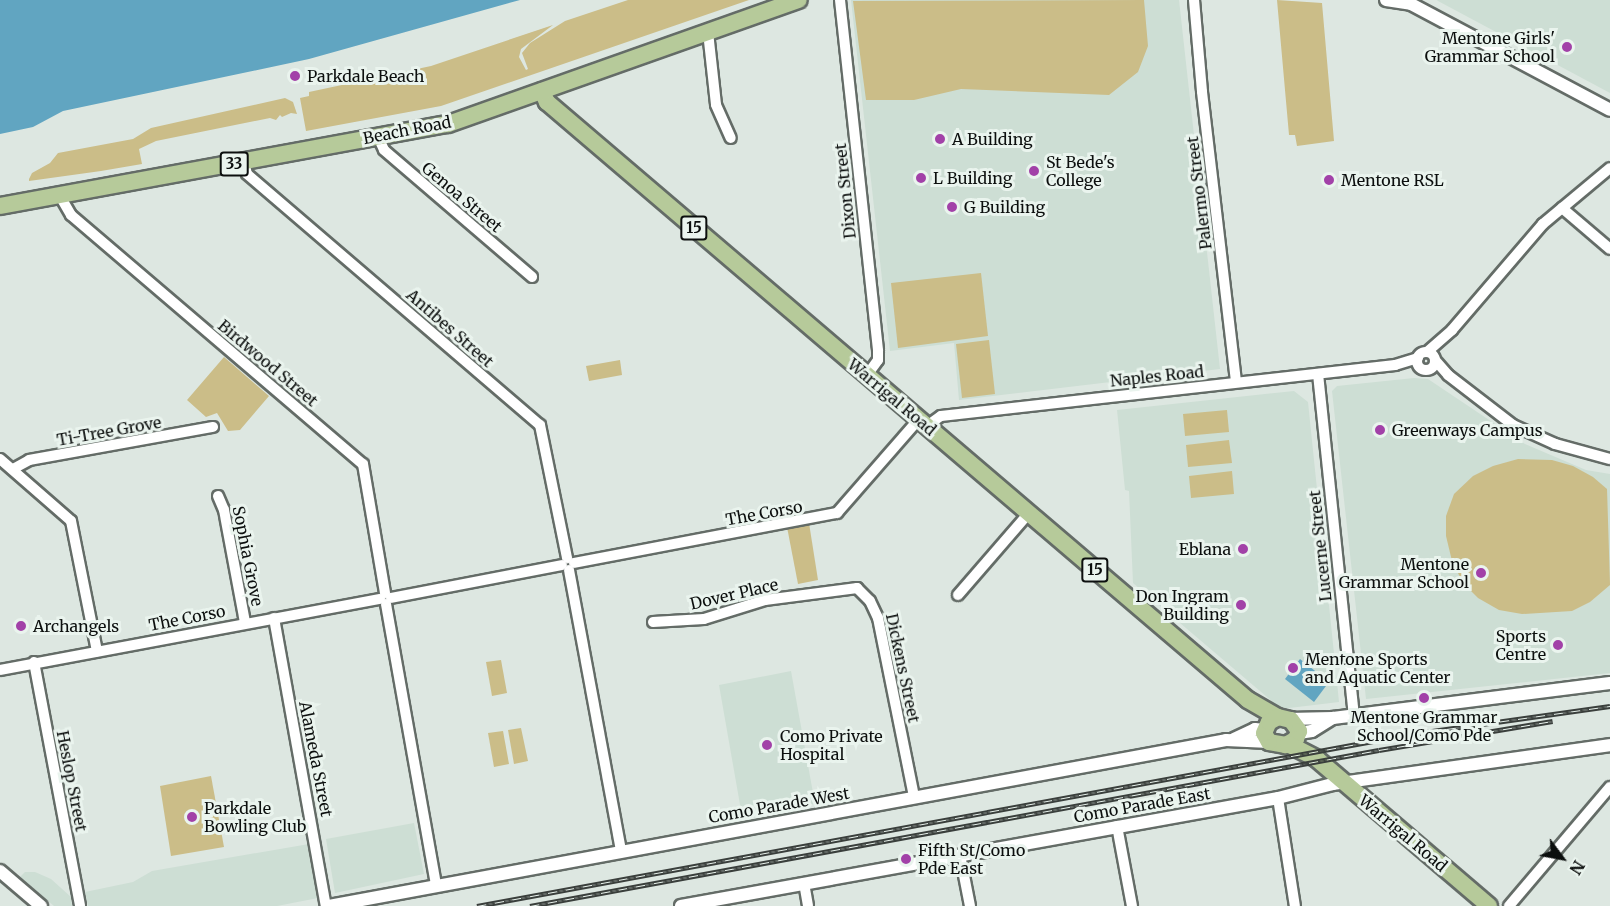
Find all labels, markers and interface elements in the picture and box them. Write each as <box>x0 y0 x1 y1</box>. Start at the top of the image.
place label: Mentone Girls' Grammar School <box>1425 28 1555 66</box>
marker: Mentone Girls' Grammar School <box>1560 40 1574 54</box>
place label: Parkdale Beach <box>307 66 424 86</box>
marker: Parkdale Beach <box>288 69 302 83</box>
street label: Beach Road <box>361 112 453 148</box>
place label: A Building <box>952 129 1033 149</box>
marker: A Building <box>933 132 947 146</box>
street label: Palermo Street <box>1183 135 1215 251</box>
street label: Dixon Street <box>830 142 860 240</box>
road number: 33 <box>219 152 249 176</box>
place label: St Bede's College <box>1046 152 1115 190</box>
street label: Genoa Street <box>418 158 506 236</box>
marker: St Bede's College <box>1027 164 1041 178</box>
place label: L Building <box>933 168 1012 188</box>
place label: Mentone RSL <box>1341 170 1444 190</box>
marker: L Building <box>914 171 928 185</box>
marker: Mentone RSL <box>1322 173 1336 187</box>
place label: G Building <box>964 197 1045 217</box>
marker: G Building <box>945 200 959 214</box>
road number: 15 <box>679 216 709 240</box>
street label: Antibes Street <box>403 285 497 371</box>
street label: Birdwood Street <box>214 316 322 410</box>
street label: Warrigal Road <box>844 355 940 439</box>
street label: Naples Road <box>1109 362 1205 390</box>
street label: Ti-Tree Grove <box>55 412 163 450</box>
place label: Greenways Campus <box>1392 420 1542 440</box>
marker: Greenways Campus <box>1373 423 1387 437</box>
street label: Lucerne Street <box>1305 489 1335 603</box>
street label: The Corso <box>724 497 804 529</box>
street label: Sophia Grove <box>229 504 267 608</box>
place label: Eblana <box>1179 539 1231 559</box>
marker: Eblana <box>1236 542 1250 556</box>
place label: Mentone Grammar School <box>1339 554 1469 592</box>
road number: 15 <box>1080 558 1110 582</box>
marker: Mentone Grammar School <box>1474 566 1488 580</box>
street label: Dover Place <box>688 575 780 613</box>
place label: Don Ingram Building <box>1135 586 1229 624</box>
marker: Don Ingram Building <box>1234 598 1248 612</box>
street label: The Corso <box>147 601 227 635</box>
street label: Dickens Street <box>882 612 924 724</box>
place label: Archangels <box>33 616 119 636</box>
marker: Archangels <box>14 619 28 633</box>
place label: Sports Centre <box>1496 626 1546 664</box>
marker: Sports Centre <box>1551 638 1565 652</box>
place label: Mentone Sports and Aquatic Center <box>1305 649 1450 687</box>
marker: Mentone Sports and Aquatic Center <box>1286 661 1300 675</box>
marker: Mentone Grammar School/Como Pde <box>1417 691 1431 705</box>
street label: Alameda Street <box>295 700 337 818</box>
place label: Mentone Grammar School/Como Pde <box>1351 707 1497 745</box>
place label: Como Private Hospital <box>780 726 883 764</box>
street label: Heslop Street <box>53 729 91 833</box>
marker: Como Private Hospital <box>758 736 776 754</box>
street label: Como Parade West <box>707 783 851 827</box>
street label: Como Parade East <box>1072 784 1212 826</box>
street label: Warrigal Road <box>1355 791 1451 875</box>
place label: Parkdale Bowling Club <box>204 798 306 836</box>
marker: Parkdale Bowling Club <box>185 810 199 824</box>
north arrow <box>1532 828 1592 888</box>
place label: Fifth St/Como Pde East <box>918 840 1025 878</box>
marker: Fifth St/Como Pde East <box>899 852 913 866</box>
text: N <box>1565 857 1589 878</box>

